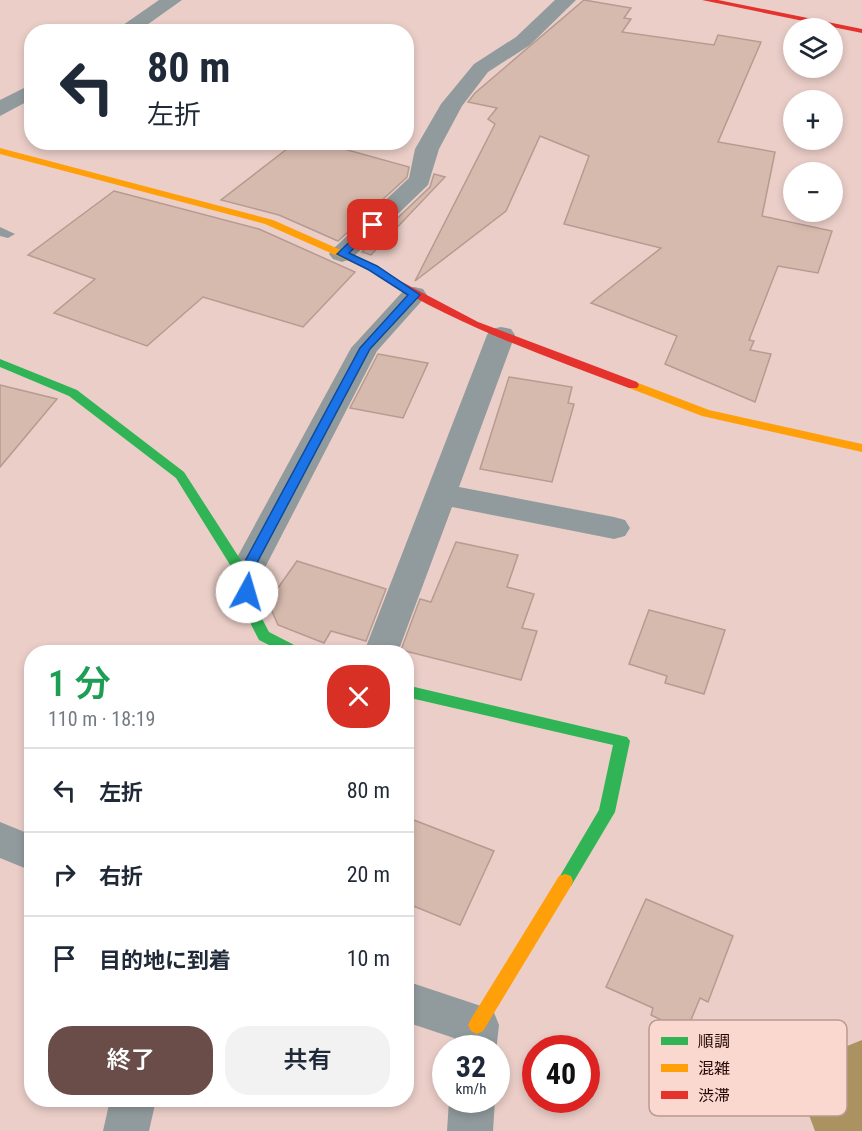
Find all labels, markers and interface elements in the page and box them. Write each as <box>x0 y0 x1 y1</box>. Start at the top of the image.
map controls <box>783 18 843 222</box>
button: layers <box>783 18 843 78</box>
text: 80 m <box>147 43 230 92</box>
icon: left <box>48 48 126 126</box>
button: + <box>783 90 843 150</box>
text: 左折 <box>147 99 201 131</box>
button: − <box>783 162 843 222</box>
pin <box>347 199 398 250</box>
icon: arrive <box>356 208 389 241</box>
position arrow <box>215 560 279 624</box>
text: 1 分 <box>48 663 110 705</box>
button: close <box>327 665 390 728</box>
text: 110 m · 18:19 <box>48 707 155 731</box>
icon: left <box>48 774 81 807</box>
text: 80 m <box>347 778 390 803</box>
text: 左折 <box>99 780 143 805</box>
icon: right <box>48 858 81 891</box>
text: 20 m <box>347 862 390 887</box>
text: 右折 <box>99 864 143 889</box>
icon: arrive <box>48 942 81 975</box>
text: 10 m <box>347 946 390 971</box>
text: 目的地に到着 <box>99 948 231 973</box>
legend <box>649 1020 847 1116</box>
button: 終了 <box>48 1026 213 1095</box>
button: 共有 <box>225 1026 390 1095</box>
text: 順調 <box>698 1032 730 1051</box>
speed limit sign: 40 <box>522 1035 600 1113</box>
text: 32 <box>456 1049 486 1084</box>
text: 混雑 <box>698 1059 730 1078</box>
text: km/h <box>456 1080 486 1098</box>
text: 渋滞 <box>698 1086 730 1105</box>

